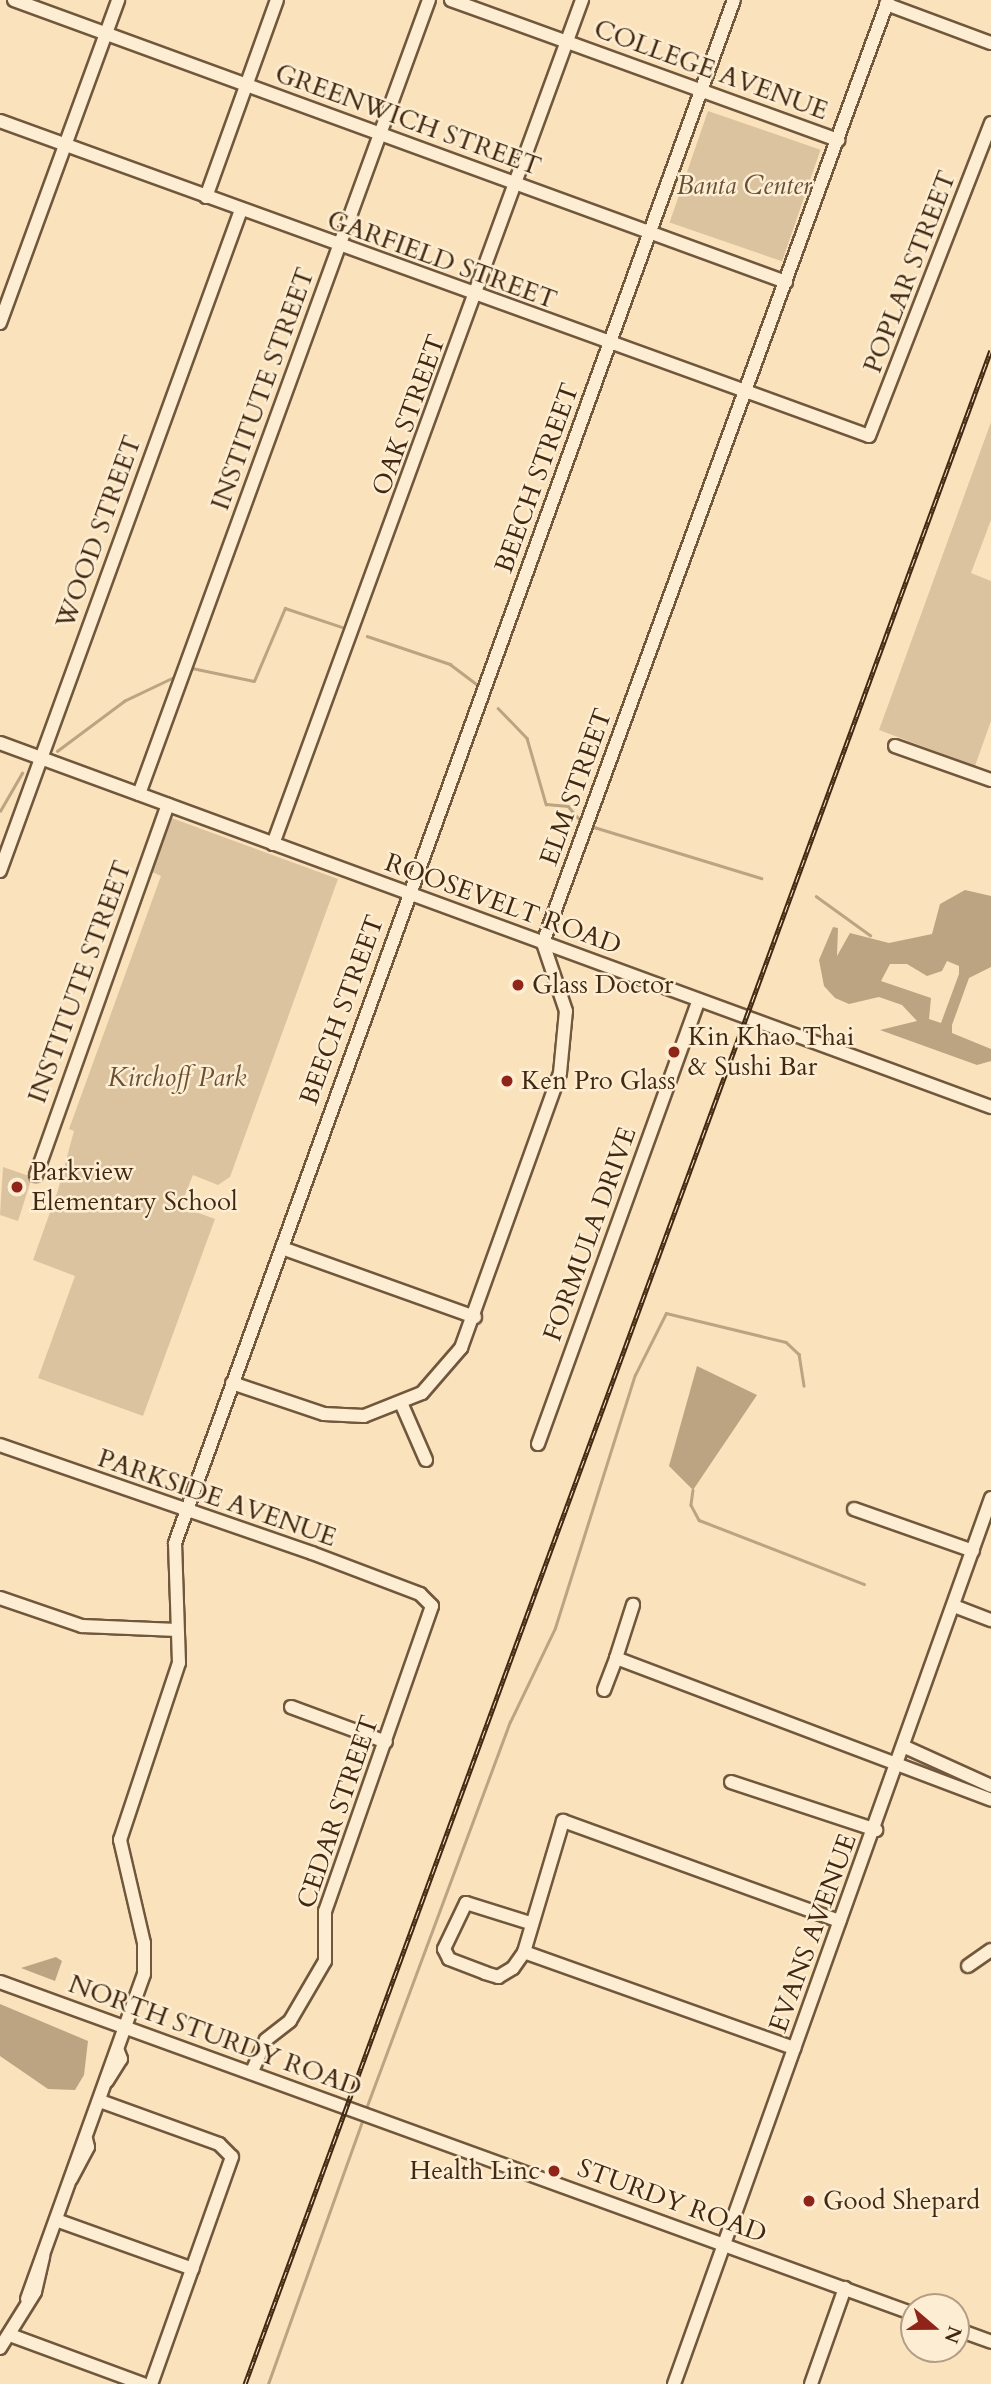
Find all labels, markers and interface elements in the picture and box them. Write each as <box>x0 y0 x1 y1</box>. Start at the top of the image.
street label: COLLEGE AVENUE <box>590 13 832 127</box>
street label: GREENWICH STREET <box>271 57 545 183</box>
street label: POPLAR STREET <box>857 167 963 377</box>
park label: Banta Center <box>676 170 812 202</box>
street label: GARFIELD STREET <box>323 204 561 316</box>
street label: INSTITUTE STREET <box>205 264 321 514</box>
street label: OAK STREET <box>366 330 452 500</box>
street label: BEECH STREET <box>488 379 586 577</box>
street label: WOOD STREET <box>50 431 148 633</box>
street label: ELM STREET <box>533 704 619 870</box>
street label: ROOSEVELT ROAD <box>381 847 625 961</box>
street label: INSTITUTE STREET <box>22 857 138 1107</box>
street label: BEECH STREET <box>293 911 391 1109</box>
place label: Glass Doctor <box>532 969 674 1001</box>
marker: Glass Doctor <box>510 977 526 993</box>
place label: Kin Khao Thai & Sushi Bar <box>688 1021 854 1082</box>
marker: Kin Khao Thai & Sushi Bar <box>666 1044 682 1060</box>
park label: Kirchoff Park <box>108 1062 246 1094</box>
place label: Ken Pro Glass <box>521 1065 676 1097</box>
marker: Ken Pro Glass <box>499 1073 515 1089</box>
street label: FORMULA DRIVE <box>537 1123 643 1345</box>
place label: Parkview Elementary School <box>31 1156 238 1218</box>
marker: Parkview Elementary School <box>9 1179 25 1195</box>
street label: PARKSIDE AVENUE <box>94 1442 340 1554</box>
street label: CEDAR STREET <box>290 1712 386 1912</box>
street label: EVANS AVENUE <box>763 1829 863 2037</box>
street label: NORTH STURDY ROAD <box>64 1968 366 2104</box>
street label: STURDY ROAD <box>573 2152 771 2250</box>
place label: Health Linc <box>409 2155 540 2187</box>
marker: Health Linc <box>546 2163 562 2179</box>
place label: Good Shepard <box>823 2185 980 2217</box>
marker: Good Shepard <box>801 2193 817 2209</box>
north arrow <box>900 2293 970 2363</box>
text: N <box>938 2322 968 2347</box>

